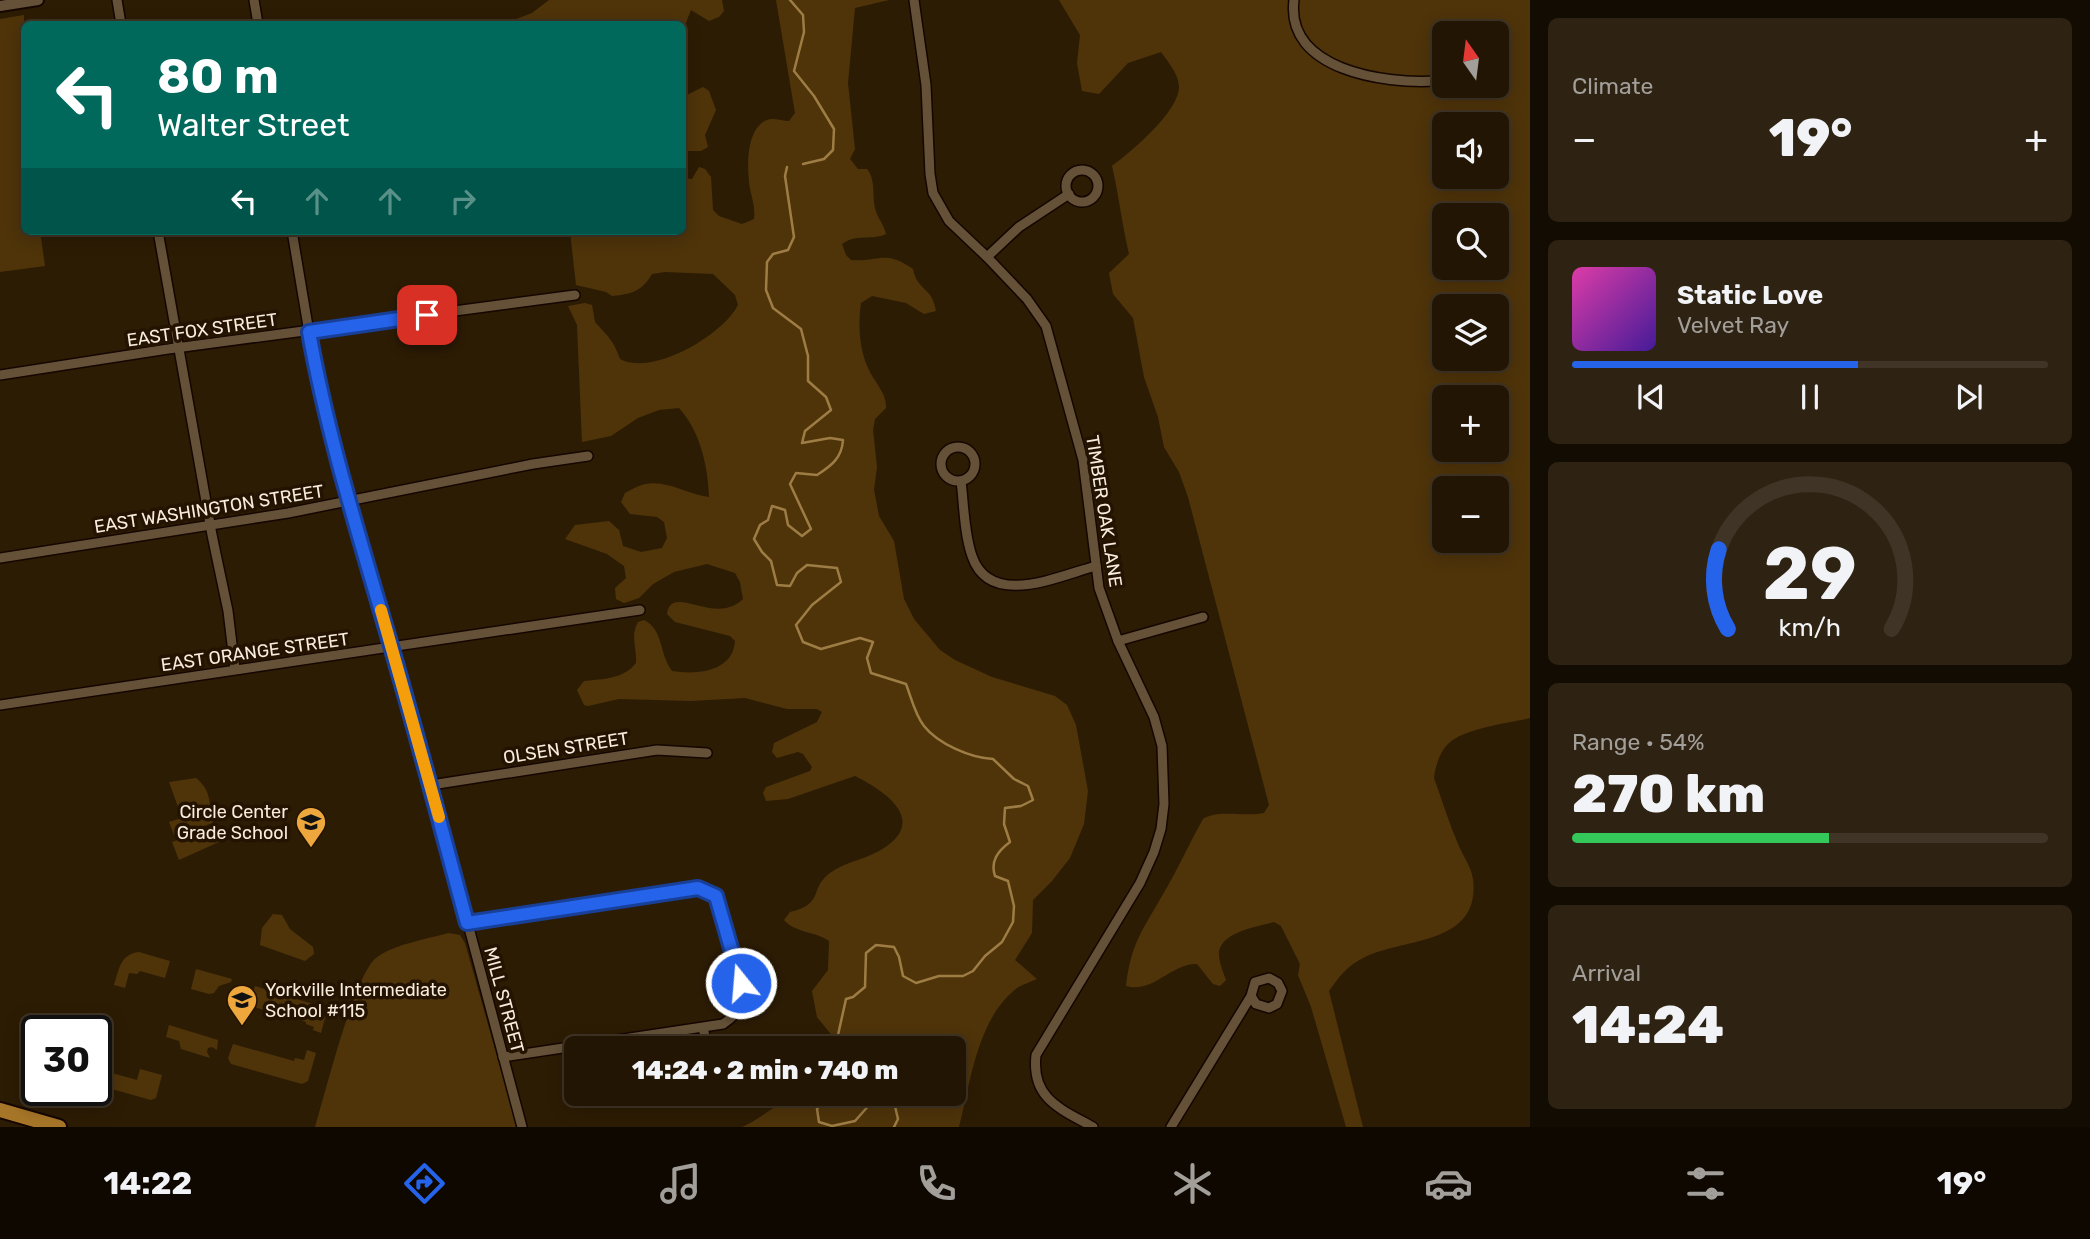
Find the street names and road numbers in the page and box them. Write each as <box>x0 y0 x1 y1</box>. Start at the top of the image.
street label: EAST FOX STREET <box>125 309 279 351</box>
street label: TIMBER OAK LANE <box>1081 434 1127 588</box>
street label: EAST WASHINGTON STREET <box>93 480 325 538</box>
street label: EAST ORANGE STREET <box>159 628 351 676</box>
street label: OLSEN STREET <box>502 727 630 769</box>
street label: MILL STREET <box>479 945 529 1055</box>

